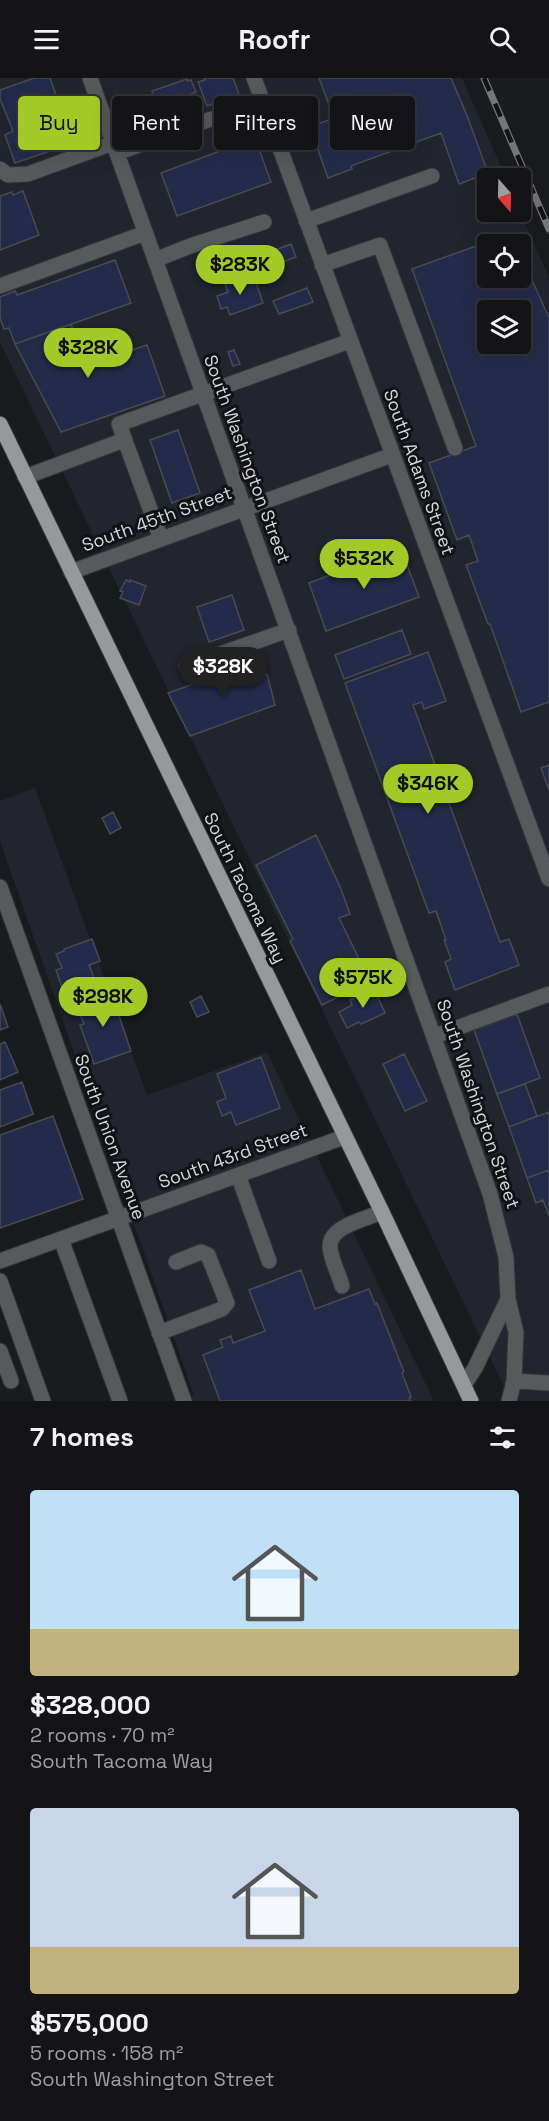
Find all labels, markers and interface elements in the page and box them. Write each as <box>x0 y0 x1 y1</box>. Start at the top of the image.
text: Roofr <box>238 22 311 57</box>
icon: menu <box>30 23 63 56</box>
icon: search <box>486 23 519 56</box>
chip: Buy <box>18 96 100 150</box>
chip: Rent <box>112 96 202 150</box>
chip: Filters <box>214 96 318 150</box>
chip: New <box>330 96 415 150</box>
north arrow <box>477 168 531 222</box>
map controls <box>477 168 531 354</box>
button: locate <box>477 234 531 288</box>
pin: $283K <box>198 245 282 296</box>
text: $283K <box>210 251 270 277</box>
button: layers <box>477 300 531 354</box>
pin: $328K <box>46 328 130 379</box>
text: $328K <box>58 334 118 360</box>
street label: South Washington Street <box>199 351 296 566</box>
street label: South Adams Street <box>379 386 460 558</box>
street label: South 45th Street <box>79 481 235 556</box>
pin: $532K <box>322 539 406 590</box>
text: $532K <box>334 545 394 571</box>
pin: $328K <box>181 647 265 698</box>
text: $328K <box>193 653 253 679</box>
pin: $346K <box>386 764 470 815</box>
text: $346K <box>397 770 459 796</box>
street label: South Tacoma Way <box>199 809 292 967</box>
pin: $575K <box>321 958 405 1009</box>
text: $575K <box>333 964 393 990</box>
pin: $298K <box>61 977 145 1028</box>
text: $298K <box>73 983 133 1009</box>
street label: South Washington Street <box>432 996 525 1212</box>
street label: South Union Avenue <box>70 1051 151 1223</box>
street label: South 43rd Street <box>155 1118 310 1193</box>
text: 7 homes <box>30 1420 134 1454</box>
icon: filters <box>486 1421 519 1454</box>
icon: home <box>221 1529 329 1637</box>
text: $328,000 <box>30 1688 150 1722</box>
text: 2 rooms · 70 m² <box>30 1722 174 1748</box>
text: South Tacoma Way <box>30 1748 213 1774</box>
icon: home <box>221 1847 329 1955</box>
text: $575,000 <box>30 2006 149 2040</box>
text: 5 rooms · 158 m² <box>30 2040 183 2066</box>
text: South Washington Street <box>30 2066 275 2092</box>

